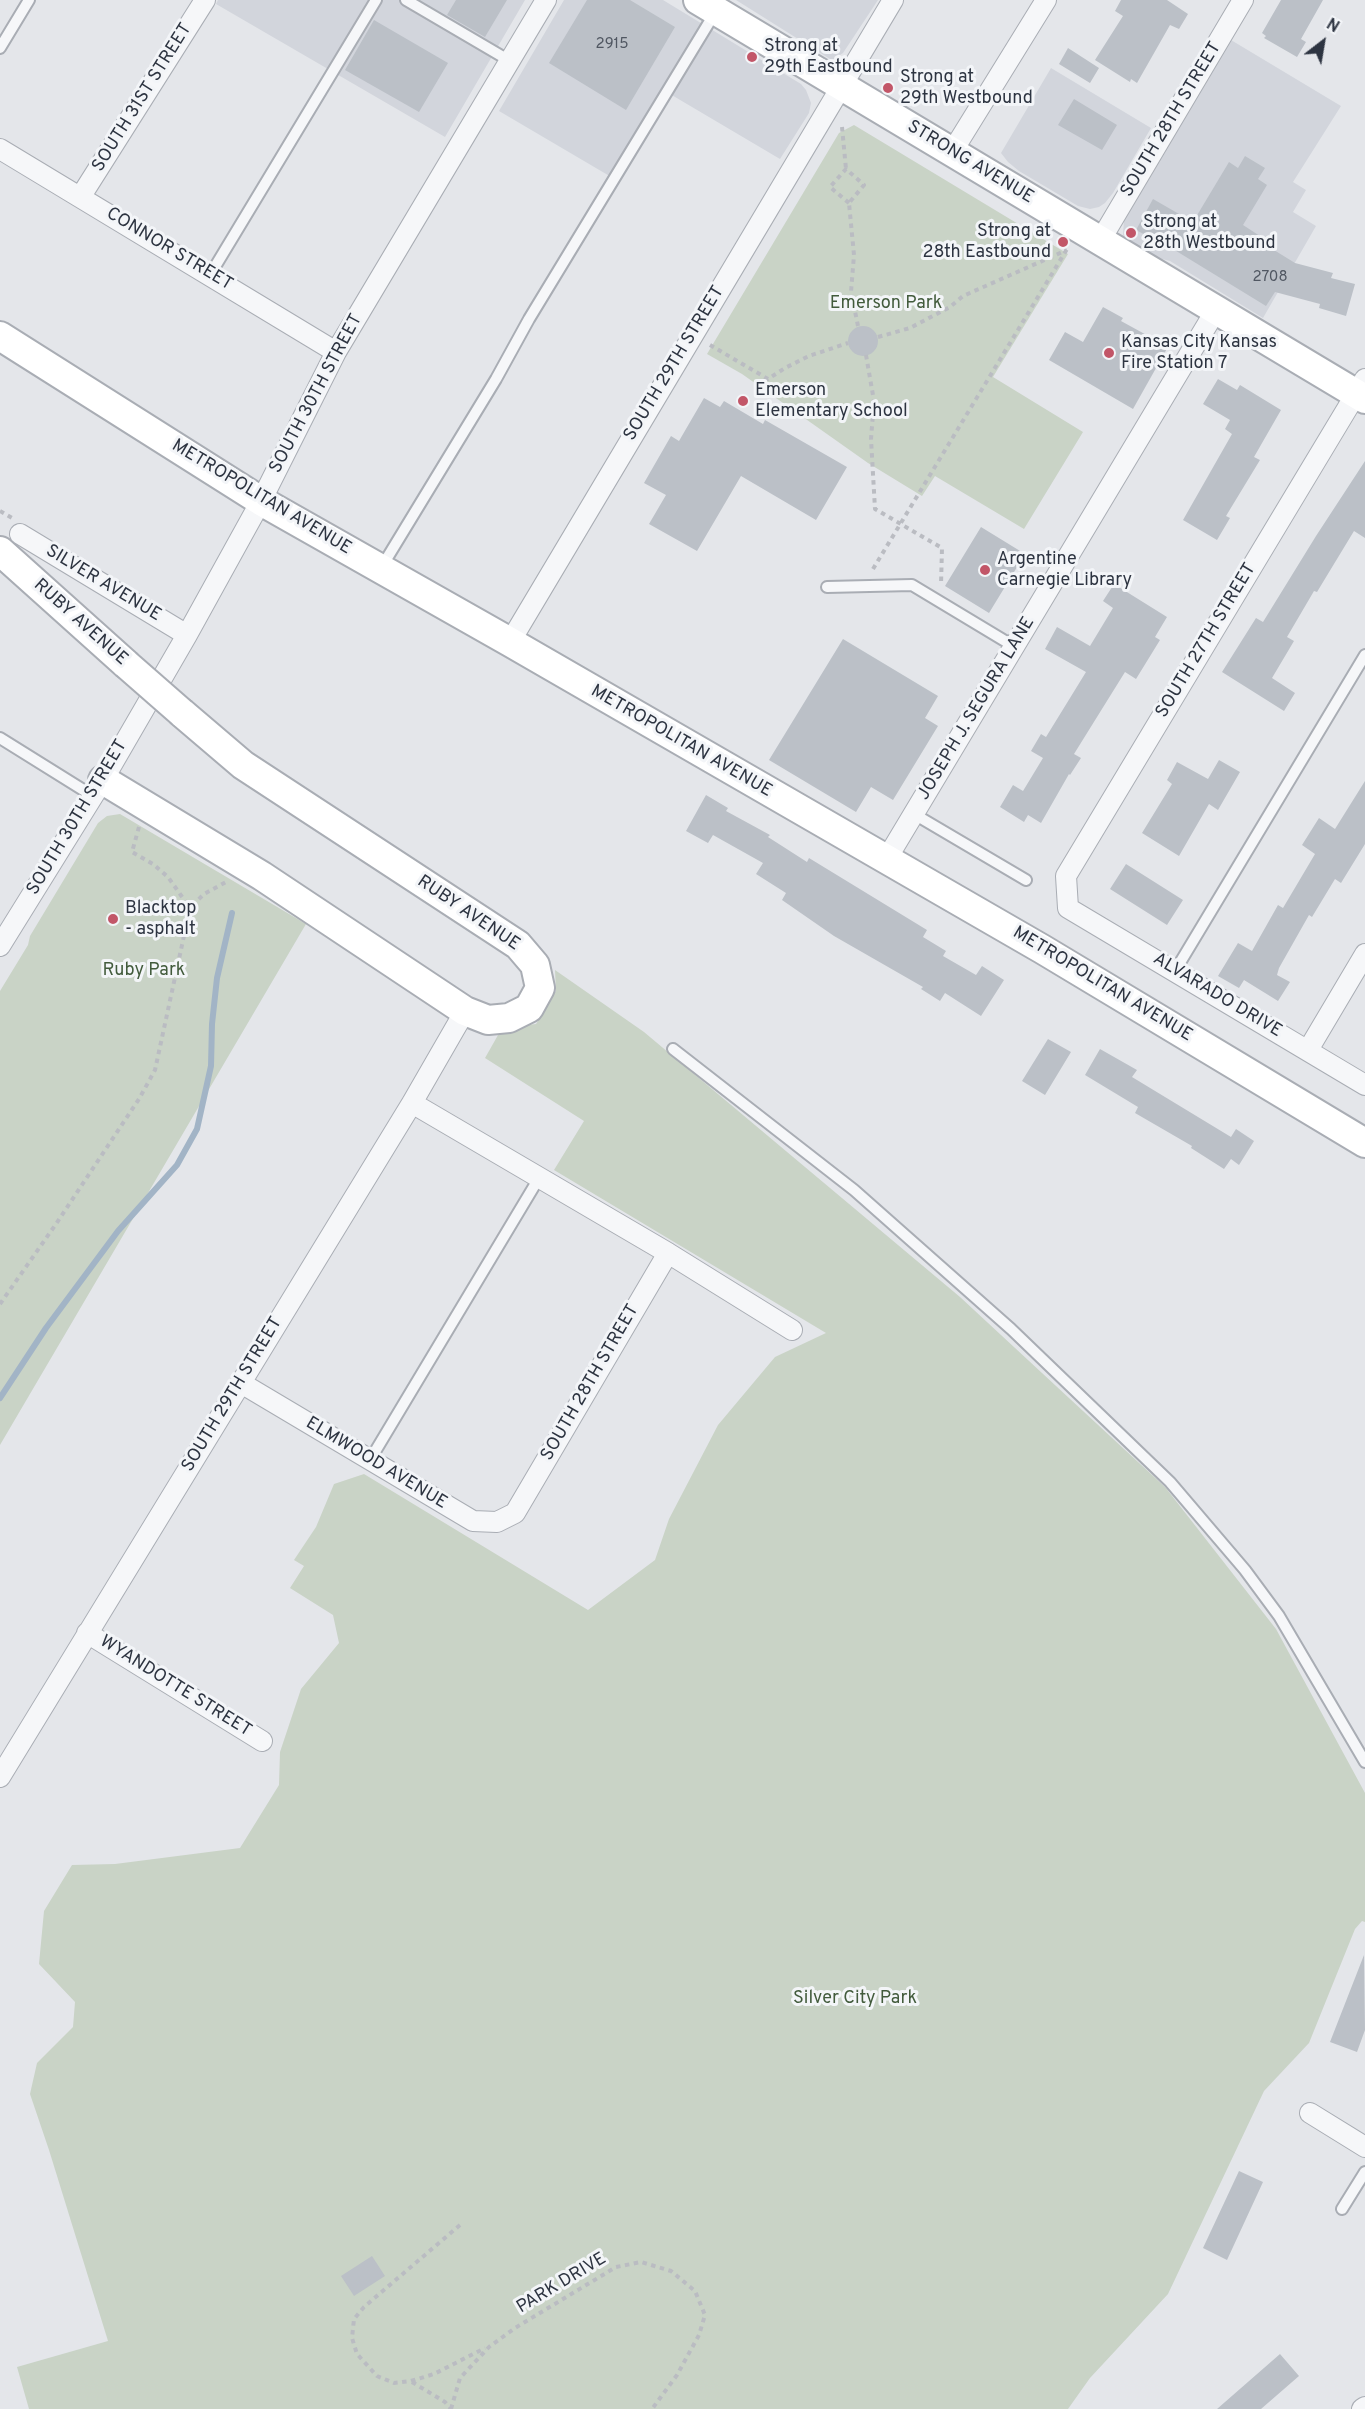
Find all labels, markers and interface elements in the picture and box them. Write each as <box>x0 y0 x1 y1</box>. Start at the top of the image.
north arrow <box>1293 12 1353 72</box>
text: N <box>1322 15 1342 38</box>
street label: SOUTH 31ST STREET <box>89 20 197 176</box>
house number: 2915 <box>595 36 629 54</box>
place label: Strong at 29th Eastbound <box>764 36 893 78</box>
street label: SOUTH 28TH STREET <box>1117 39 1227 201</box>
marker: Strong at 29th Eastbound <box>745 50 759 64</box>
place label: Strong at 29th Westbound <box>900 67 1033 110</box>
marker: Strong at 29th Westbound <box>881 81 895 95</box>
street label: STRONG AVENUE <box>903 117 1037 209</box>
street label: CONNOR STREET <box>102 204 236 296</box>
place label: Strong at 28th Westbound <box>1143 212 1276 254</box>
place label: Strong at 28th Eastbound <box>922 221 1051 264</box>
marker: Strong at 28th Westbound <box>1124 226 1138 240</box>
marker: Strong at 28th Eastbound <box>1056 235 1070 249</box>
house number: 2708 <box>1252 269 1288 287</box>
street label: SOUTH 29TH STREET <box>620 283 730 445</box>
park label: Emerson Park <box>830 293 942 315</box>
street label: SOUTH 30TH STREET <box>266 311 368 477</box>
place label: Kansas City Kansas Fire Station 7 <box>1121 332 1277 374</box>
marker: Kansas City Kansas Fire Station 7 <box>1102 346 1116 360</box>
place label: Emerson Elementary School <box>755 380 908 422</box>
marker: Emerson Elementary School <box>736 394 750 408</box>
street label: METROPOLITAN AVENUE <box>167 436 355 560</box>
street label: SILVER AVENUE <box>41 541 165 627</box>
place label: Argentine Carnegie Library <box>997 549 1132 592</box>
street label: SOUTH 27TH STREET <box>1152 560 1262 722</box>
marker: Argentine Carnegie Library <box>978 563 992 577</box>
street label: RUBY AVENUE <box>28 575 132 671</box>
street label: JOSEPH J. SEGURA LANE <box>914 614 1040 804</box>
street label: METROPOLITAN AVENUE <box>586 681 776 803</box>
street label: SOUTH 30TH STREET <box>23 736 133 900</box>
street label: RUBY AVENUE <box>413 872 523 956</box>
place label: Blacktop - asphalt <box>125 898 196 940</box>
marker: Blacktop - asphalt <box>106 912 120 926</box>
street label: METROPOLITAN AVENUE <box>1008 923 1196 1047</box>
street label: ALVARADO DRIVE <box>1149 949 1285 1043</box>
park label: Ruby Park <box>103 960 185 982</box>
street label: SOUTH 28TH STREET <box>537 1301 645 1465</box>
street label: SOUTH 29TH STREET <box>178 1314 288 1476</box>
street label: ELMWOOD AVENUE <box>301 1413 451 1515</box>
street label: WYANDOTTE STREET <box>95 1631 255 1743</box>
park label: Silver City Park <box>793 1988 917 2010</box>
street label: PARK DRIVE <box>513 2249 611 2319</box>

